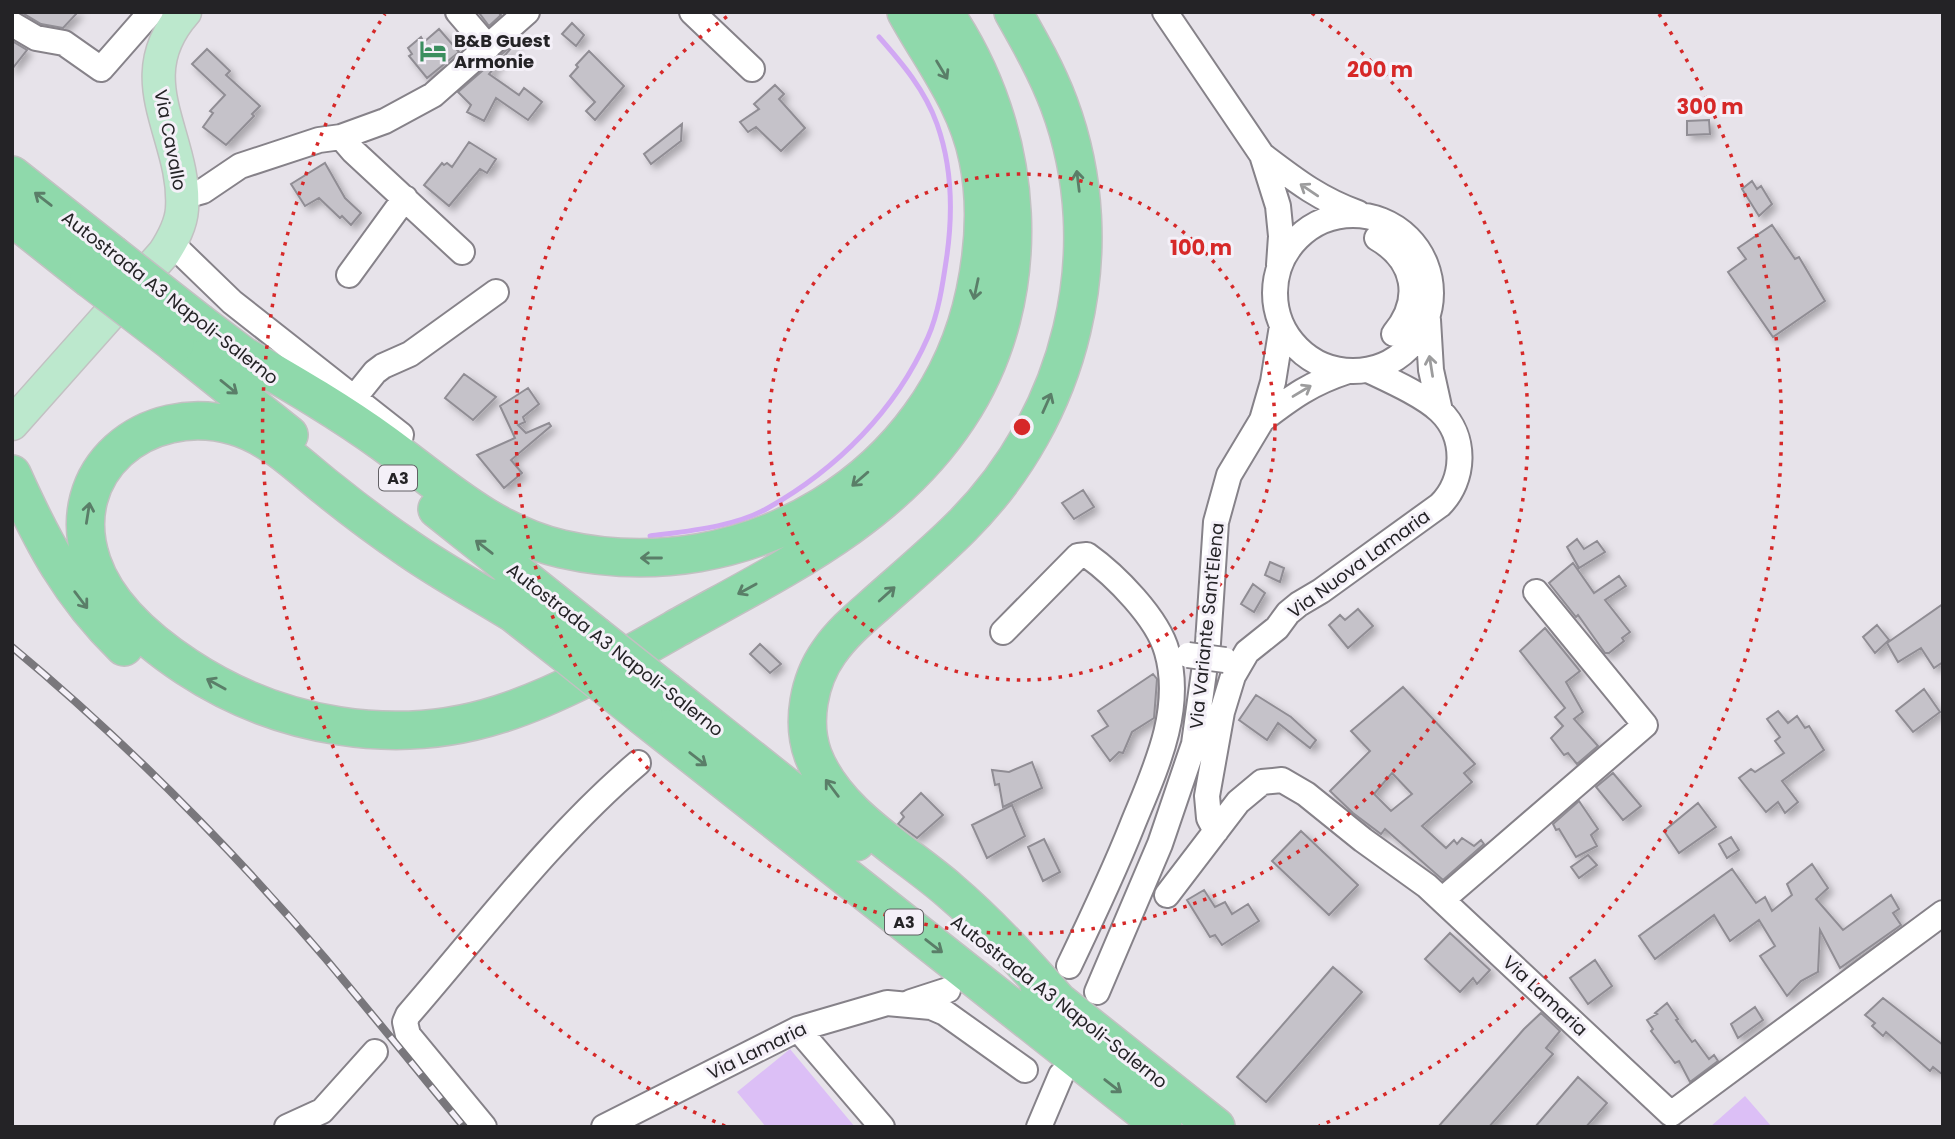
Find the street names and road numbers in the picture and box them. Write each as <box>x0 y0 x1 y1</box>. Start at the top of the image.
street label: Via Cavallo <box>148 87 193 192</box>
street label: Autostrada A3 Napoli-Salerno <box>57 205 284 390</box>
road number: A3 <box>379 466 417 491</box>
street label: Via Nuova Lamaria <box>1282 503 1435 624</box>
street label: Via Variante Sant'Elena <box>1183 521 1230 730</box>
street label: Autostrada A3 Napoli-Salerno <box>502 557 729 742</box>
street label: Autostrada A3 Napoli-Salerno <box>946 909 1173 1094</box>
road number: A3 <box>885 910 923 934</box>
street label: Via Lamaria <box>1497 950 1593 1041</box>
street label: Via Lamaria <box>703 1016 811 1085</box>

